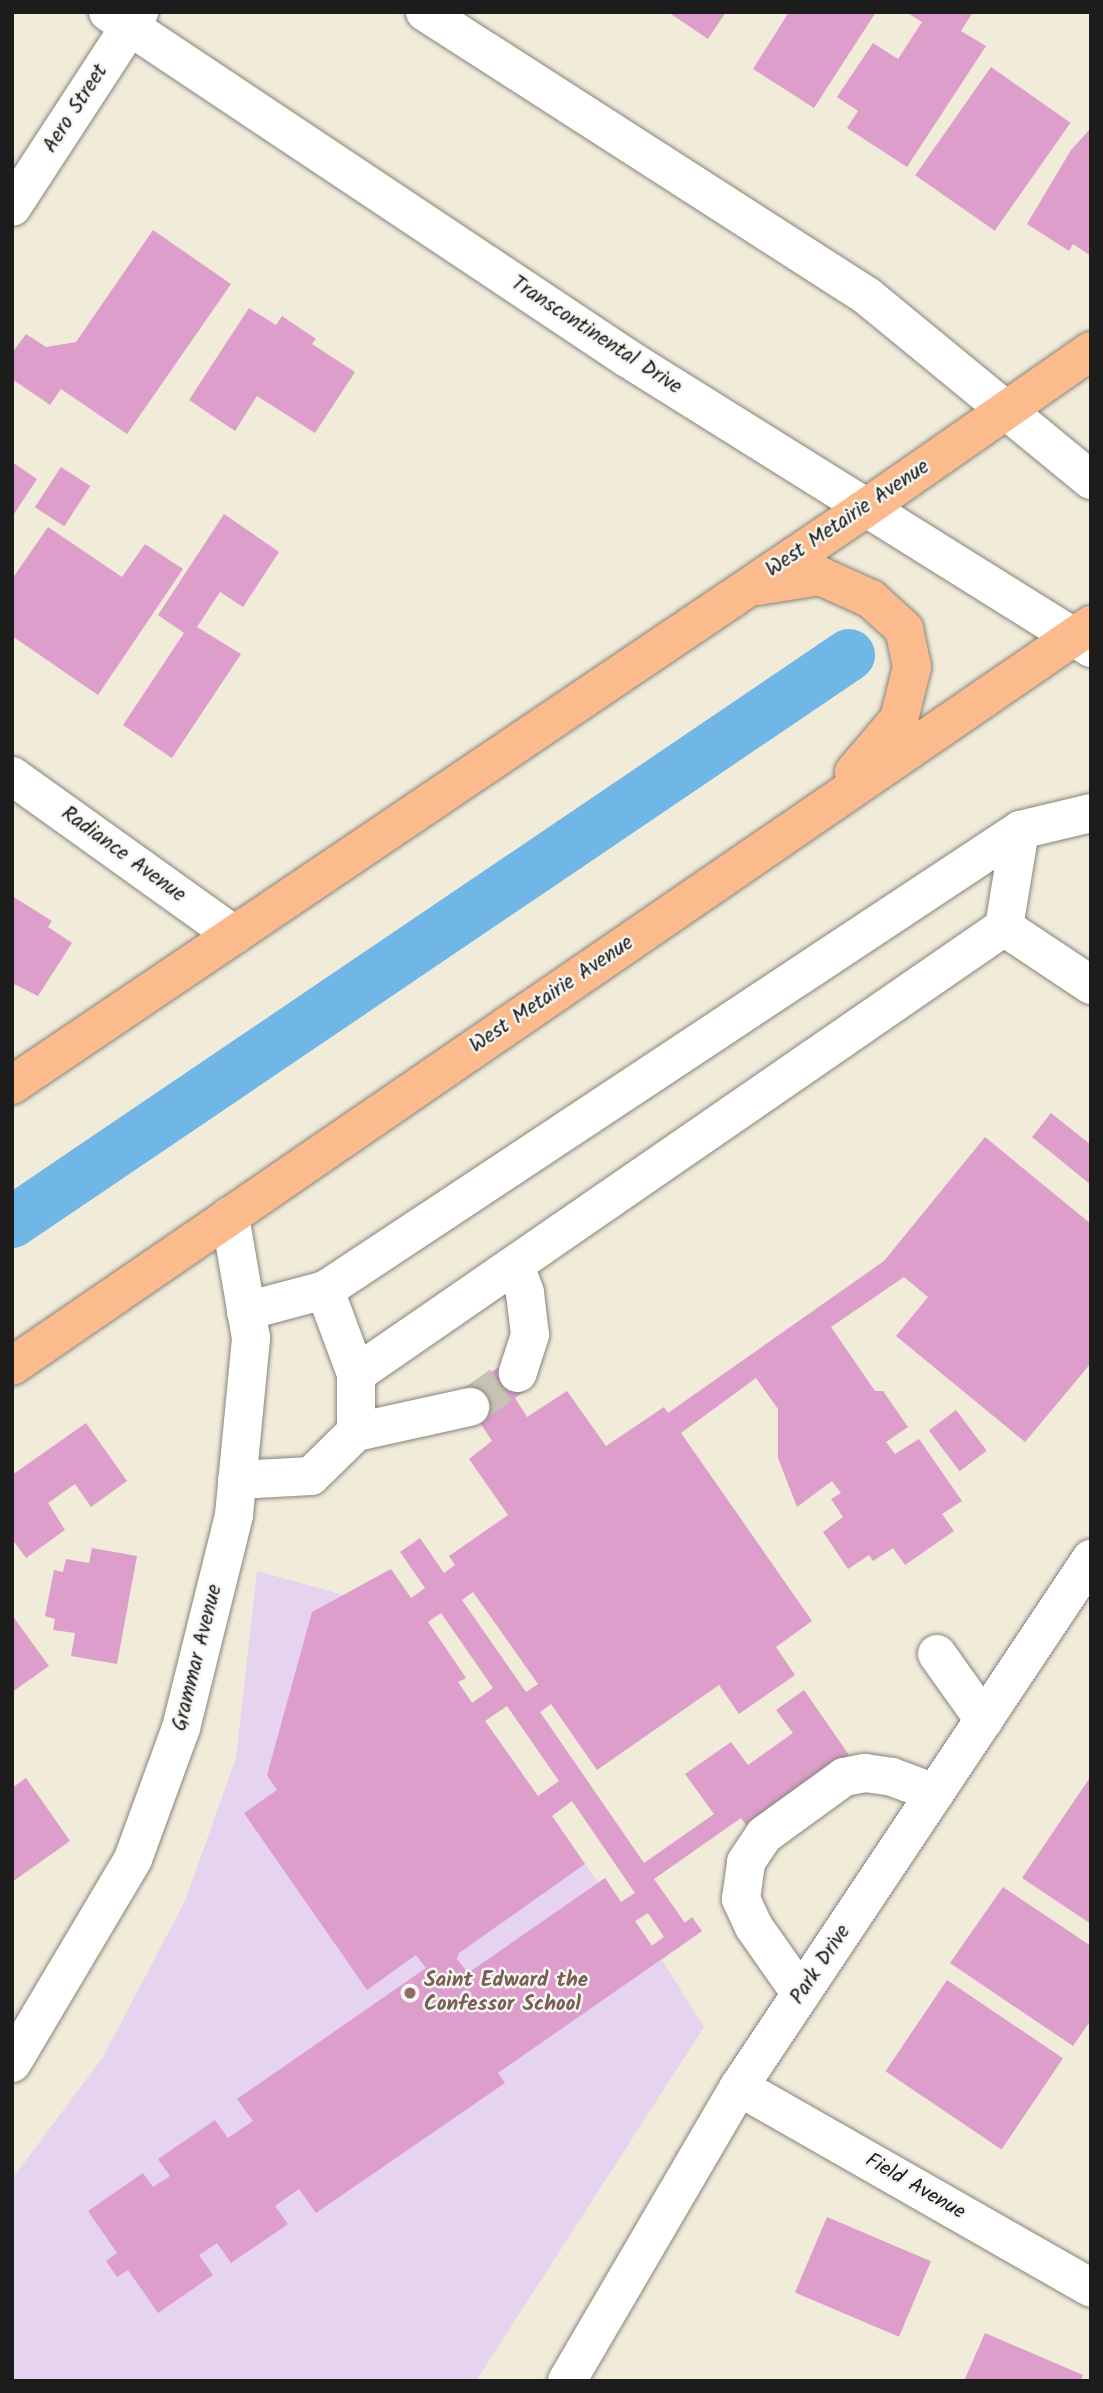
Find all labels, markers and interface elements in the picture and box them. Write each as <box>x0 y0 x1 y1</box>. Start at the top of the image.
street label: Aero Street <box>38 60 114 158</box>
street label: Transcontinental Drive <box>506 271 686 401</box>
street label: West Metairie Avenue <box>761 455 935 583</box>
street label: Radiance Avenue <box>56 801 190 909</box>
street label: West Metairie Avenue <box>465 931 639 1059</box>
street label: Grammar Avenue <box>168 1582 228 1734</box>
street label: Park Drive <box>785 1921 857 2009</box>
place label: Saint Edward the Confessor School <box>424 1968 588 2018</box>
marker: Saint Edward the Confessor School <box>402 1985 418 2001</box>
street label: Field Avenue <box>861 2148 969 2226</box>

